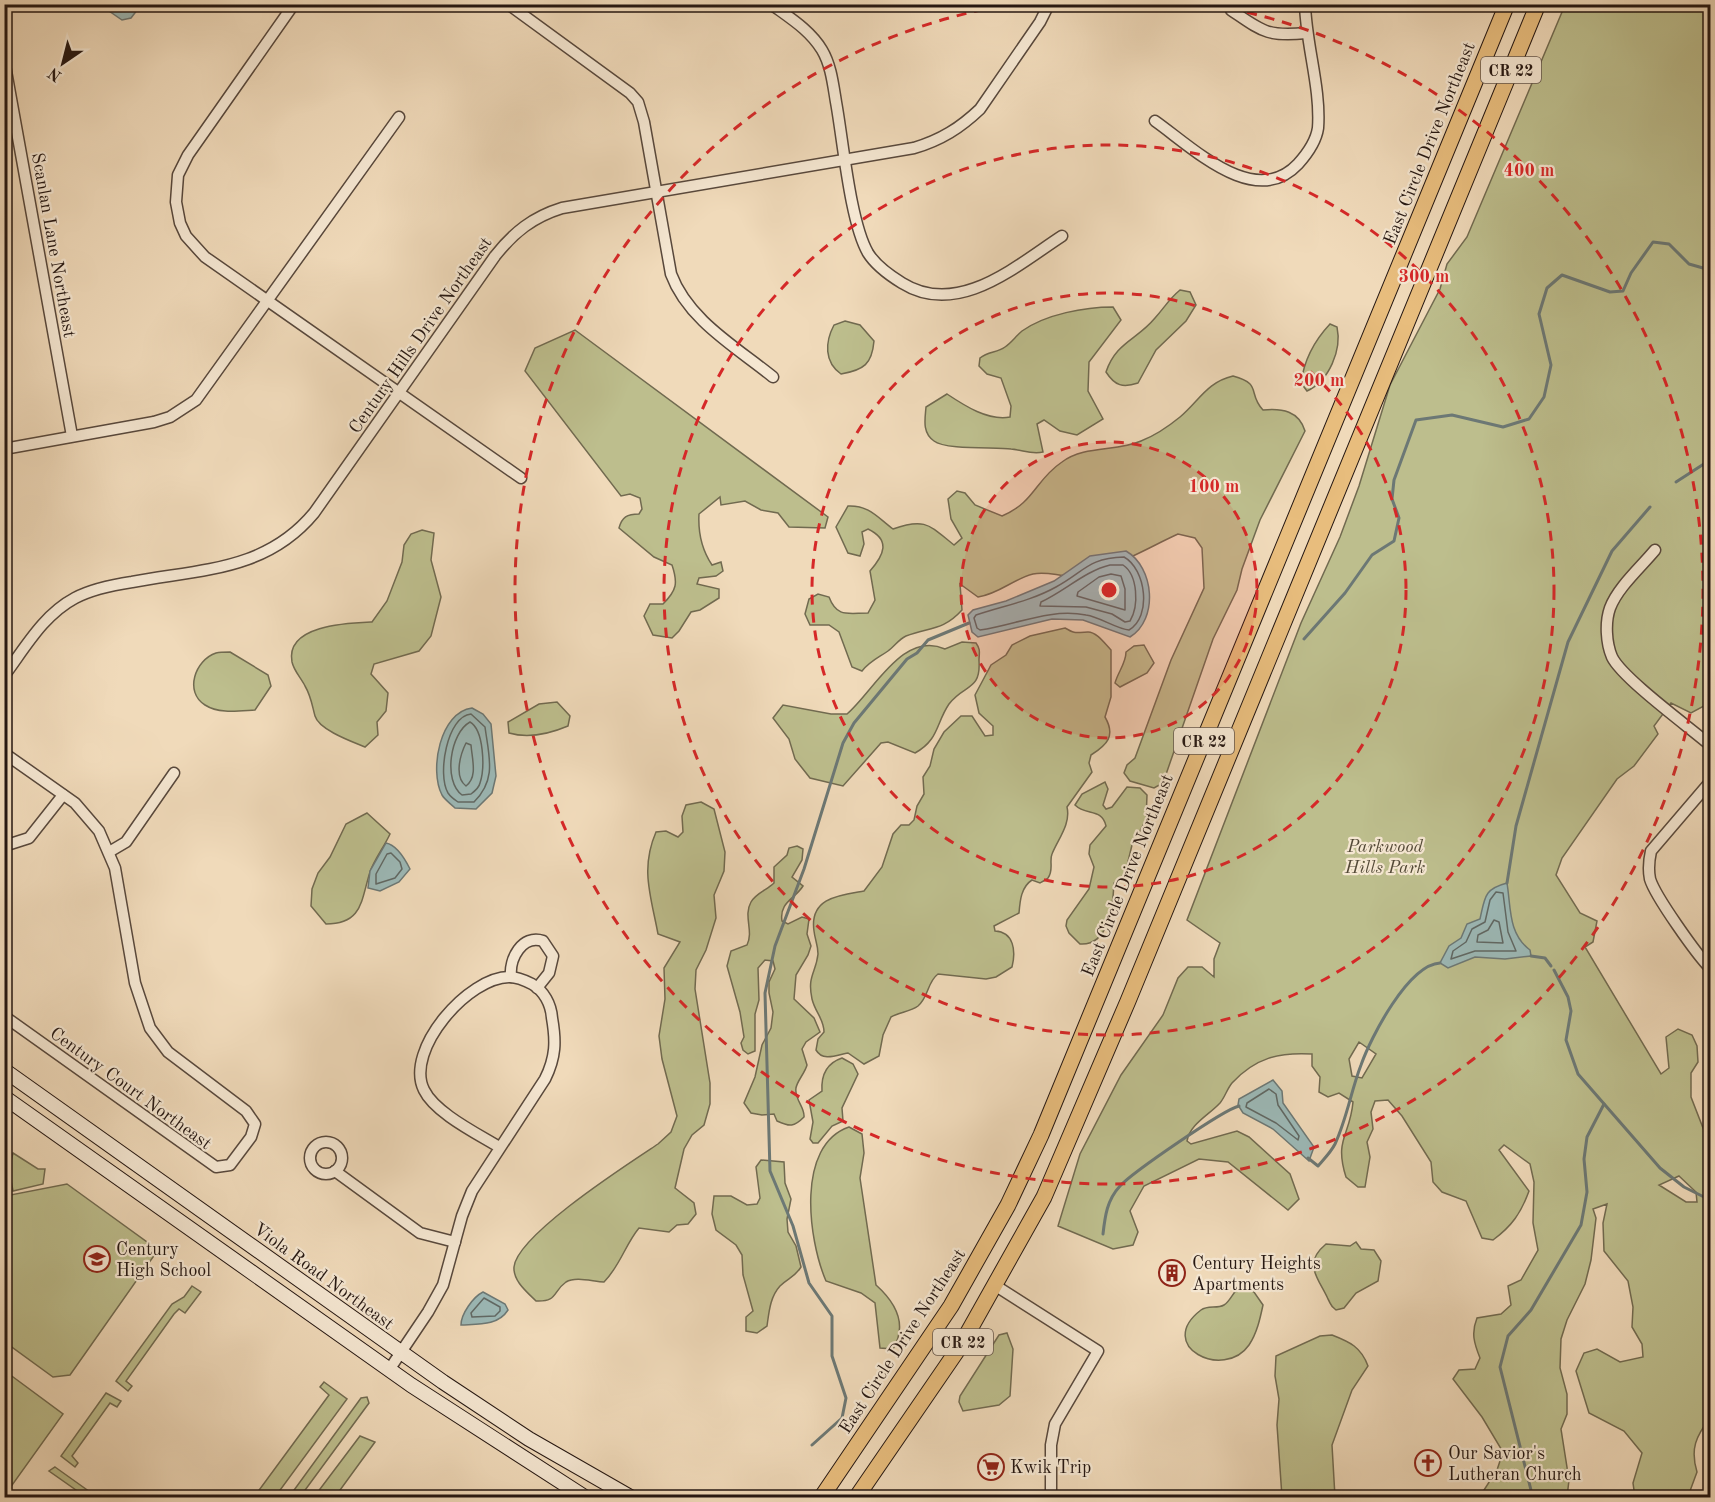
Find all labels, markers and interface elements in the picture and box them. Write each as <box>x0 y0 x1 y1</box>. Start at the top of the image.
north arrow <box>33 33 93 93</box>
street label: East Circle Drive Northeast <box>1381 40 1479 247</box>
road number: CR 22 <box>1481 57 1541 83</box>
text: N <box>45 63 65 84</box>
street label: Scanlan Lane Northeast <box>28 151 78 339</box>
text: 400 m <box>1504 162 1554 180</box>
street label: Century Hills Drive Northeast <box>346 234 496 437</box>
text: 300 m <box>1399 268 1449 286</box>
text: 200 m <box>1294 372 1344 390</box>
text: 100 m <box>1189 478 1239 496</box>
centre of rings <box>1099 580 1119 600</box>
road number: CR 22 <box>1174 728 1234 754</box>
street label: East Circle Drive Northeast <box>1079 772 1177 979</box>
park label: Parkwood Hills Park <box>1344 838 1425 877</box>
street label: Century Court Northeast <box>46 1024 214 1153</box>
street label: Viola Road Northeast <box>250 1220 397 1334</box>
place label: Century High School <box>116 1241 211 1280</box>
school or university icon: Century High School <box>82 1244 112 1274</box>
street label: East Circle Drive Northeast <box>836 1246 969 1437</box>
place label: Century Heights Apartments <box>1192 1255 1321 1294</box>
building icon: Century Heights Apartments <box>1157 1258 1187 1288</box>
road number: CR 22 <box>933 1329 993 1355</box>
place label: Our Savior's Lutheran Church <box>1448 1445 1582 1484</box>
church icon: Our Savior's Lutheran Church <box>1413 1448 1443 1478</box>
supermarket icon: Kwik Trip <box>976 1452 1006 1482</box>
place label: Kwik Trip <box>1010 1459 1091 1477</box>

